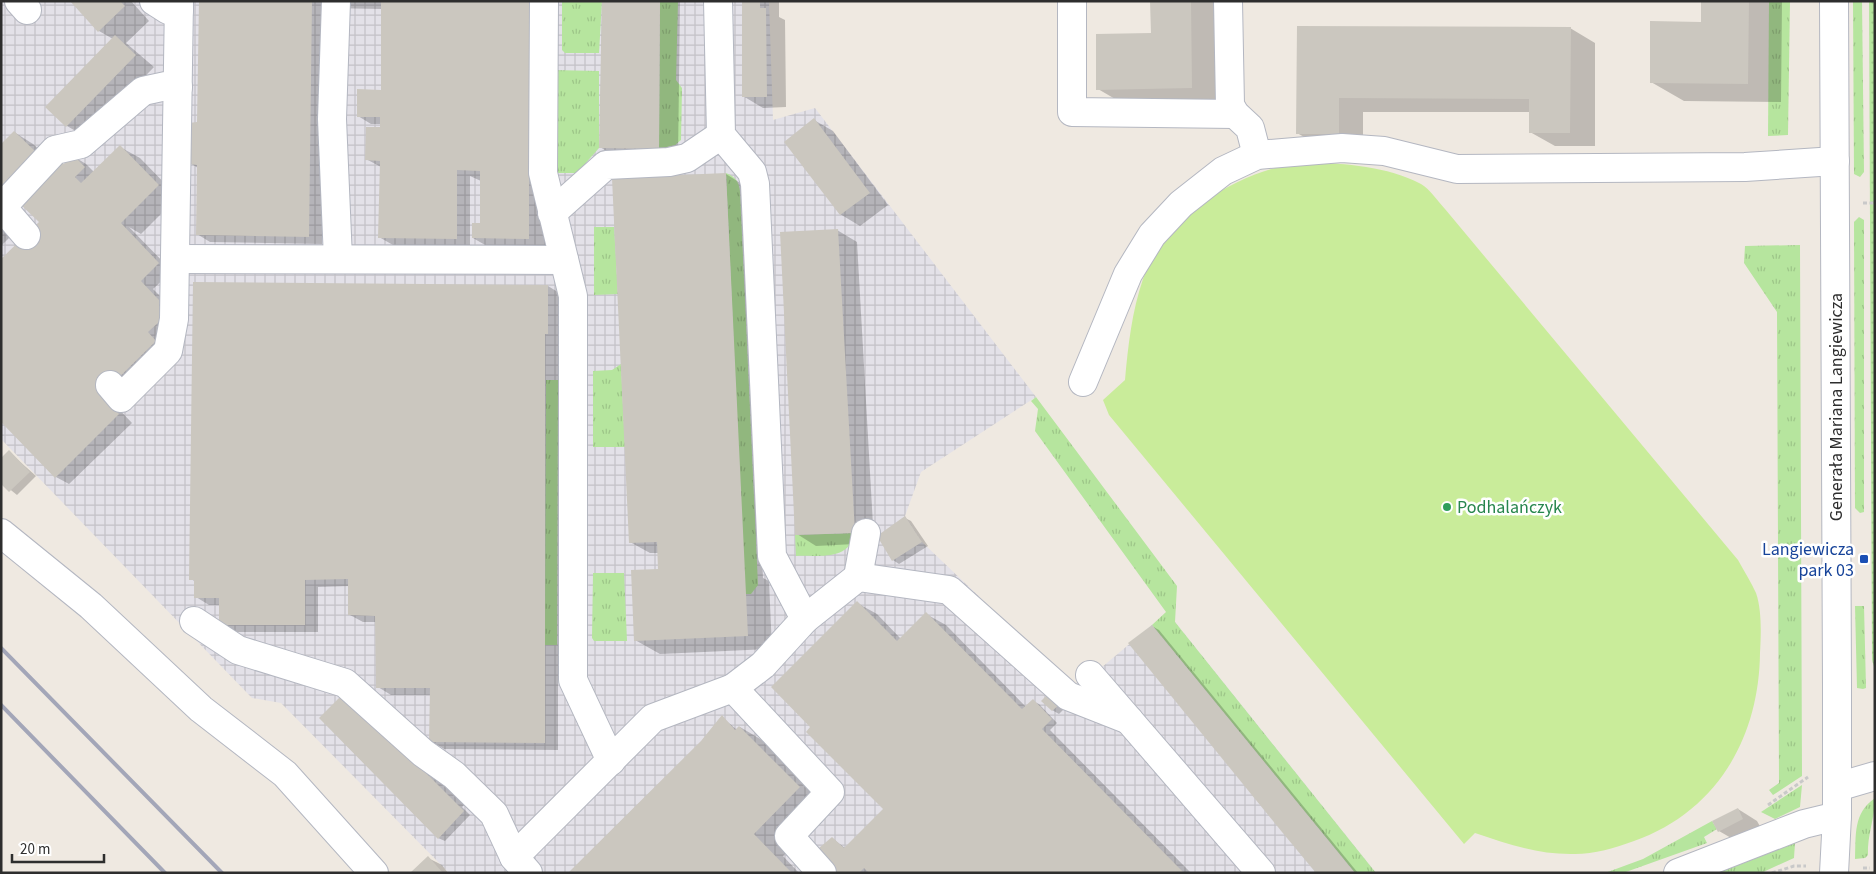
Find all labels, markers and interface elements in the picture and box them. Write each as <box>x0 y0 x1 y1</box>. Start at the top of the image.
street label: Generała Mariana Langiewicza <box>1824 293 1849 521</box>
place label: Podhalańczyk <box>1457 495 1562 520</box>
marker: Podhalańczyk <box>1441 501 1453 513</box>
place label: Langiewicza park 03 <box>1762 537 1854 583</box>
marker: Langiewicza park 03 <box>1858 553 1870 565</box>
scale bar <box>12 832 105 864</box>
text: 20 m <box>20 839 50 860</box>

